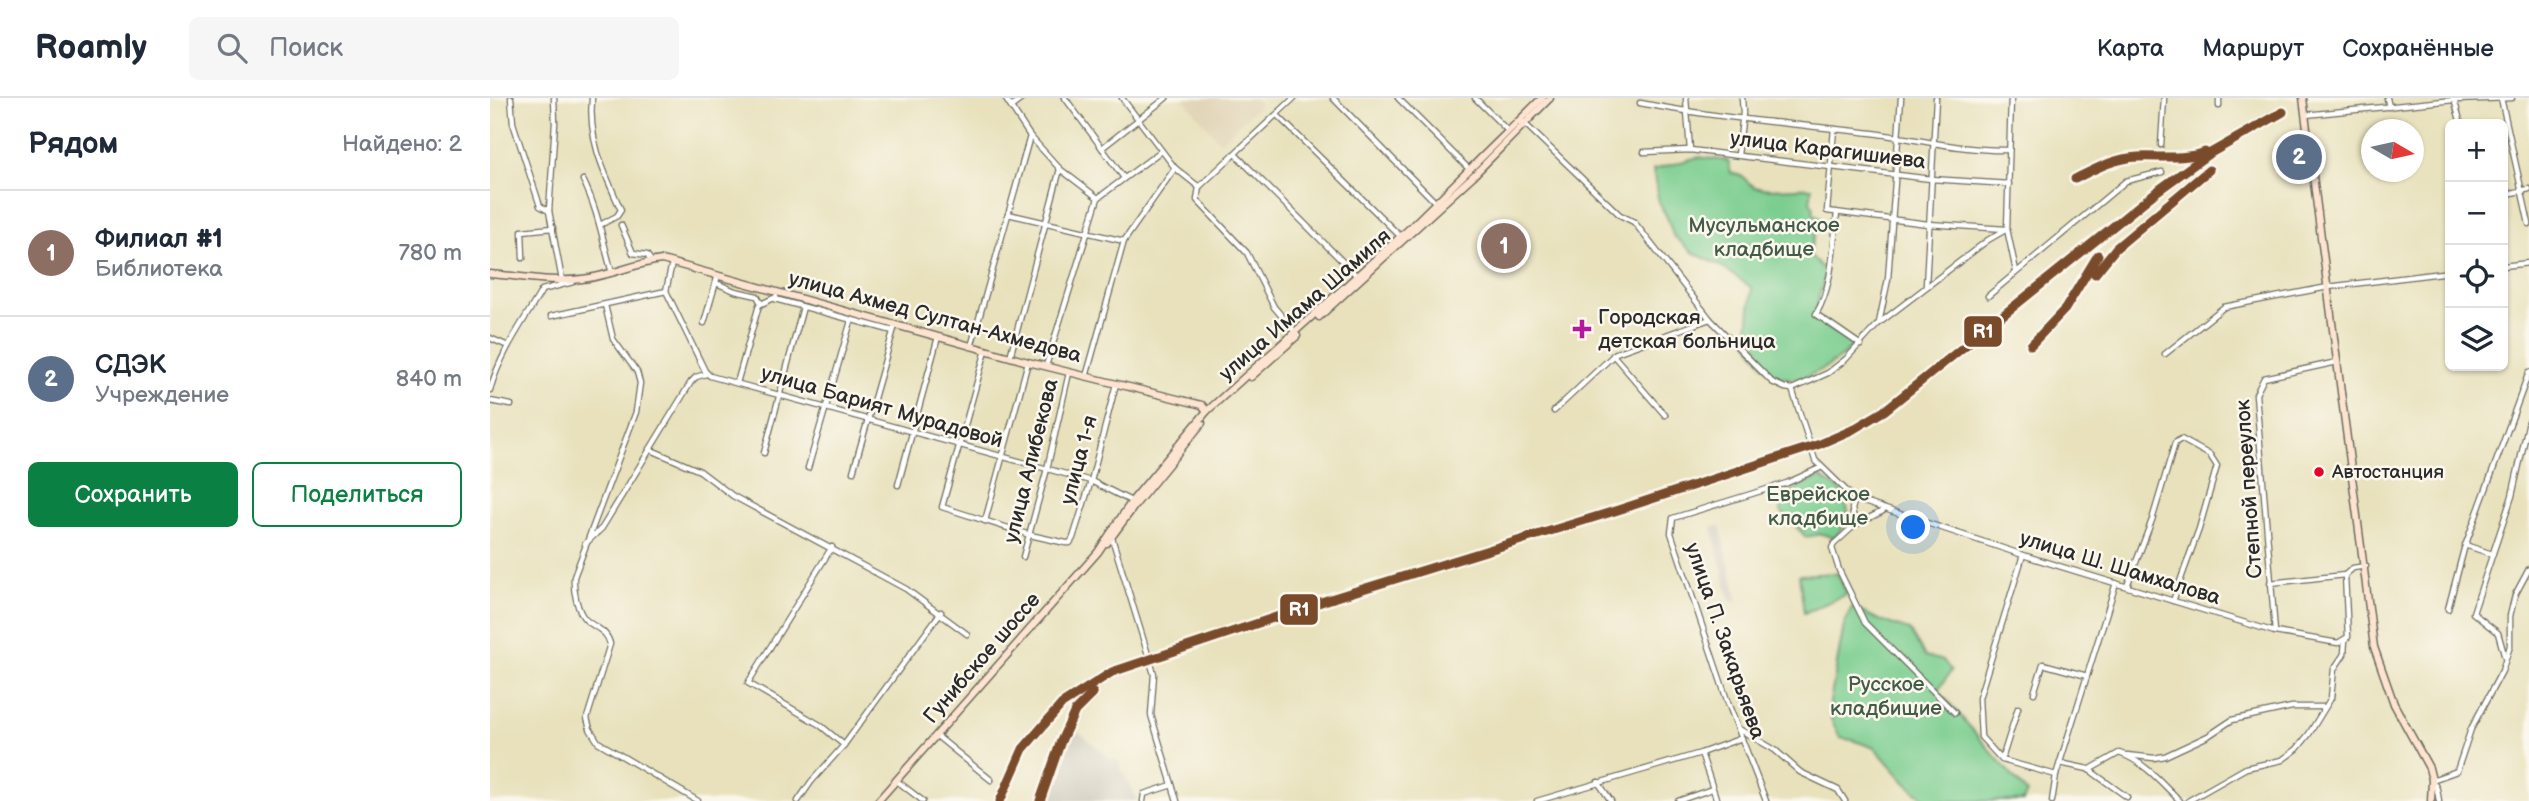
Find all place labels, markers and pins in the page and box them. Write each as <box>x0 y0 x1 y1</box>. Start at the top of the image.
pin: 2 <box>2276 131 2322 183</box>
pin: 1 <box>1481 220 1527 272</box>
place label: Городская детская больница <box>1598 305 1776 354</box>
marker: Городская детская больница <box>1572 319 1592 339</box>
place label: Автостанция <box>2331 461 2444 484</box>
marker: Автостанция <box>2312 465 2326 479</box>

